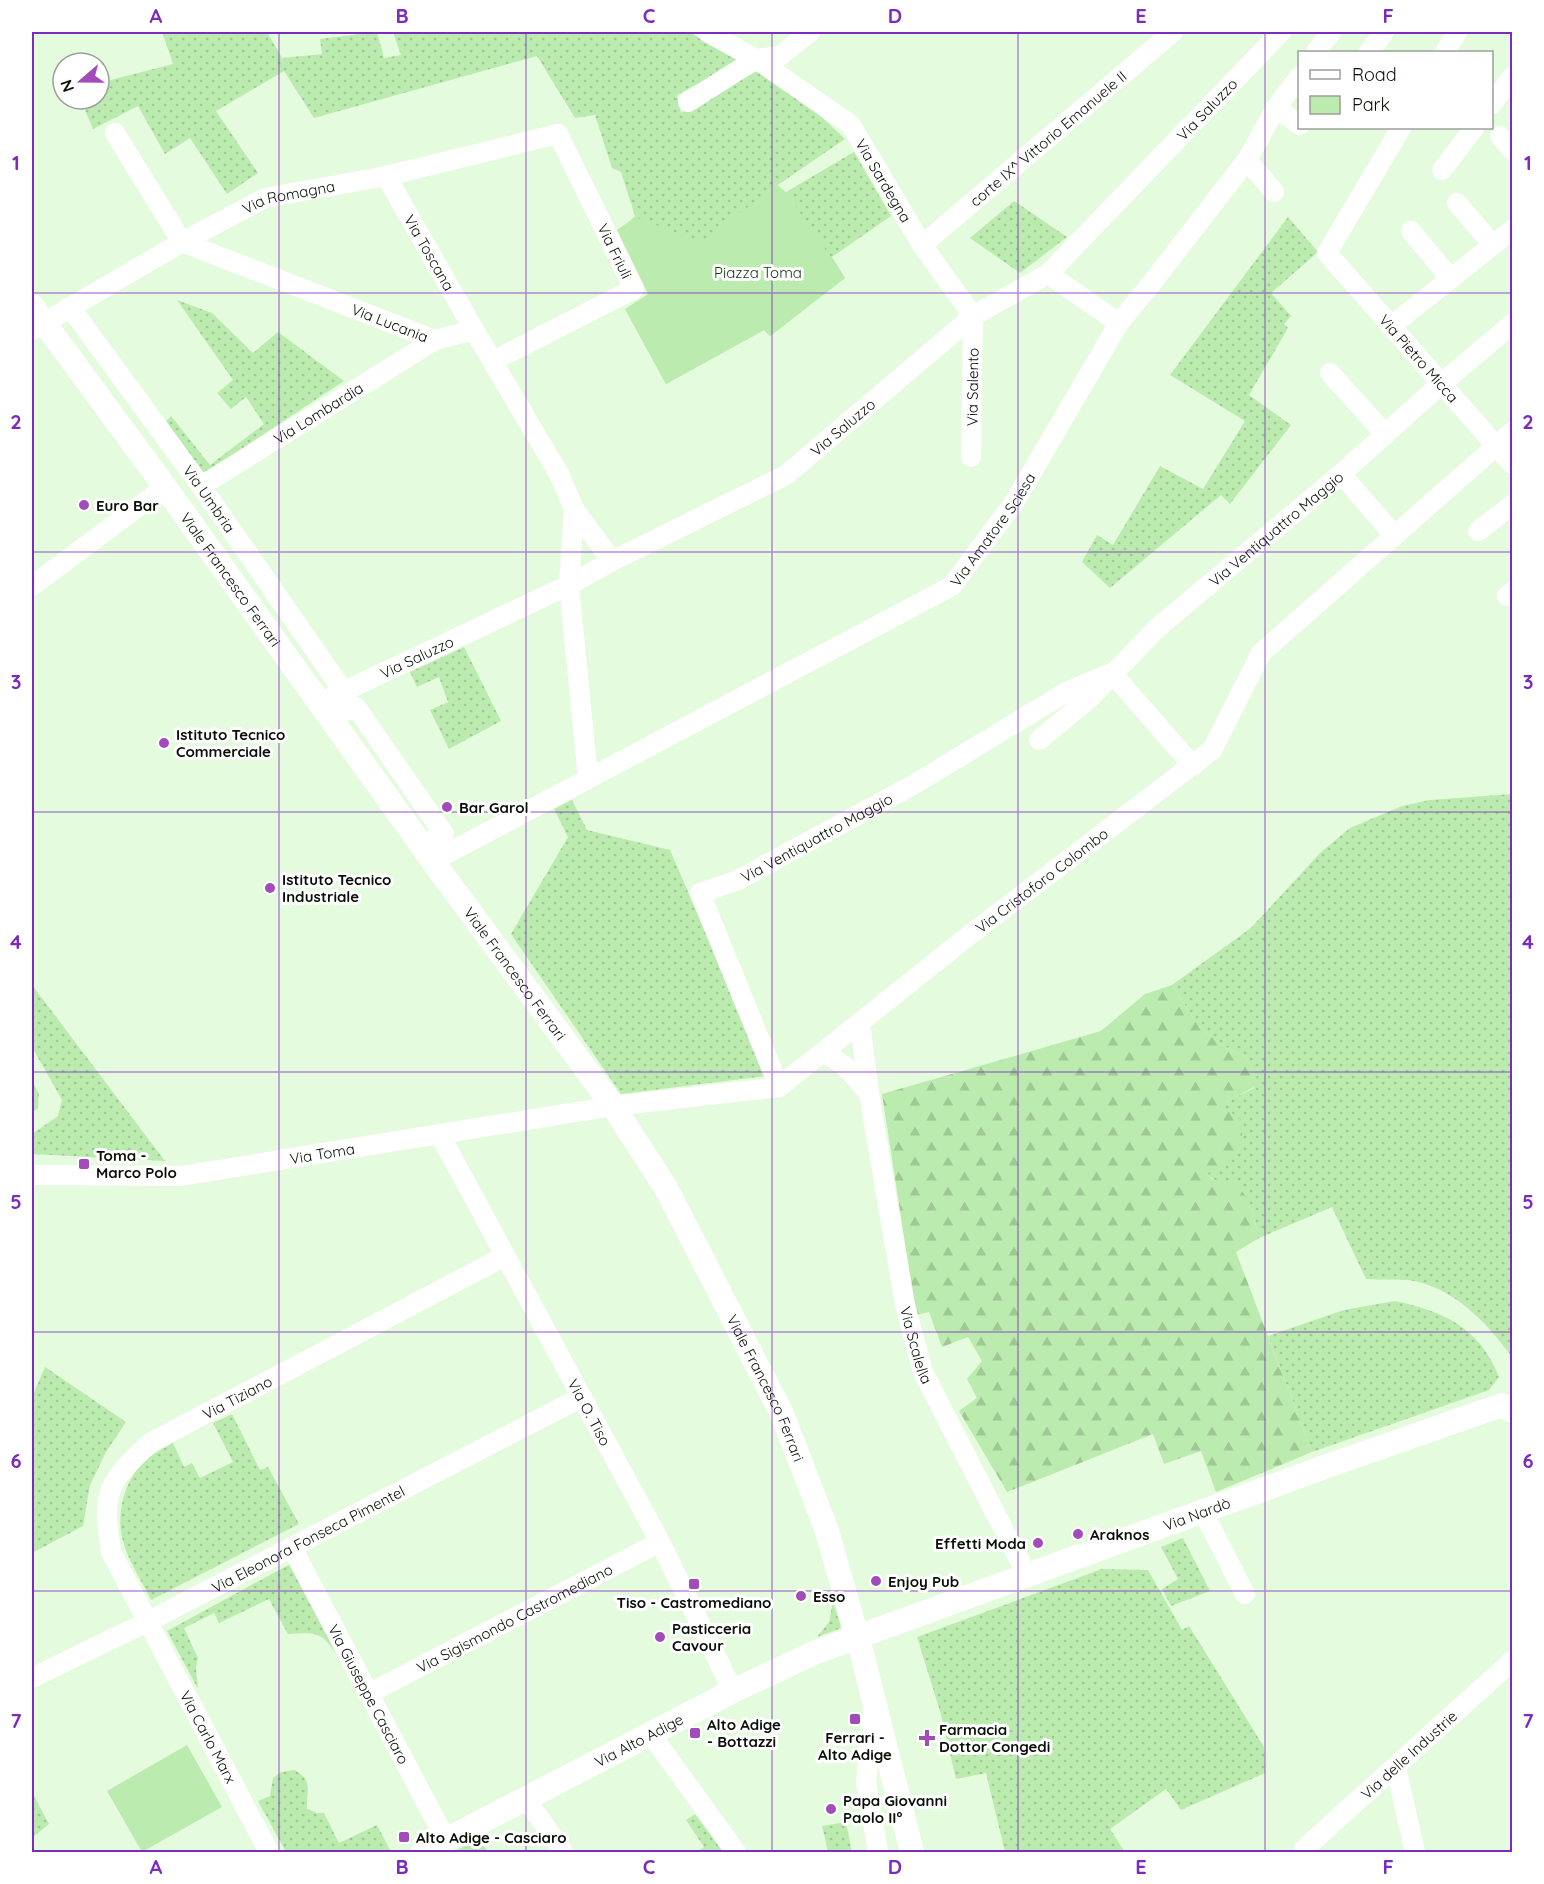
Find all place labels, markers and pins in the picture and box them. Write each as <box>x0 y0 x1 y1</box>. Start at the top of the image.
place label: Euro Bar <box>96 496 159 515</box>
marker: Euro Bar <box>77 498 91 512</box>
place label: Istituto Tecnico Commerciale <box>176 725 285 761</box>
marker: Istituto Tecnico Commerciale <box>157 736 171 750</box>
place label: Bar Garol <box>459 798 529 817</box>
marker: Bar Garol <box>440 800 454 814</box>
place label: Istituto Tecnico Industriale <box>282 870 391 906</box>
marker: Istituto Tecnico Industriale <box>263 881 277 895</box>
place label: Toma - Marco Polo <box>96 1146 177 1182</box>
marker: Toma - Marco Polo <box>77 1157 91 1171</box>
place label: Araknos <box>1090 1525 1149 1544</box>
marker: Araknos <box>1071 1527 1085 1541</box>
place label: Effetti Moda <box>935 1534 1026 1553</box>
marker: Effetti Moda <box>1031 1536 1045 1550</box>
place label: Enjoy Pub <box>888 1572 959 1591</box>
marker: Enjoy Pub <box>869 1574 883 1588</box>
marker: Tiso - Castromediano <box>687 1577 701 1591</box>
place label: Esso <box>813 1587 845 1606</box>
marker: Esso <box>794 1589 808 1603</box>
place label: Tiso - Castromediano <box>617 1593 771 1612</box>
place label: Pasticceria Cavour <box>672 1619 751 1655</box>
marker: Pasticceria Cavour <box>653 1630 667 1644</box>
marker: Ferrari - Alto Adige <box>848 1712 862 1726</box>
place label: Alto Adige - Bottazzi <box>707 1715 781 1751</box>
place label: Farmacia Dottor Congedi <box>939 1720 1050 1756</box>
marker: Alto Adige - Bottazzi <box>688 1726 702 1740</box>
place label: Ferrari - Alto Adige <box>818 1728 892 1764</box>
marker: Farmacia Dottor Congedi <box>920 1731 934 1745</box>
place label: Papa Giovanni Paolo II° <box>843 1791 947 1827</box>
marker: Papa Giovanni Paolo II° <box>824 1802 838 1816</box>
place label: Alto Adige - Casciaro <box>416 1828 567 1847</box>
marker: Alto Adige - Casciaro <box>397 1830 411 1844</box>

